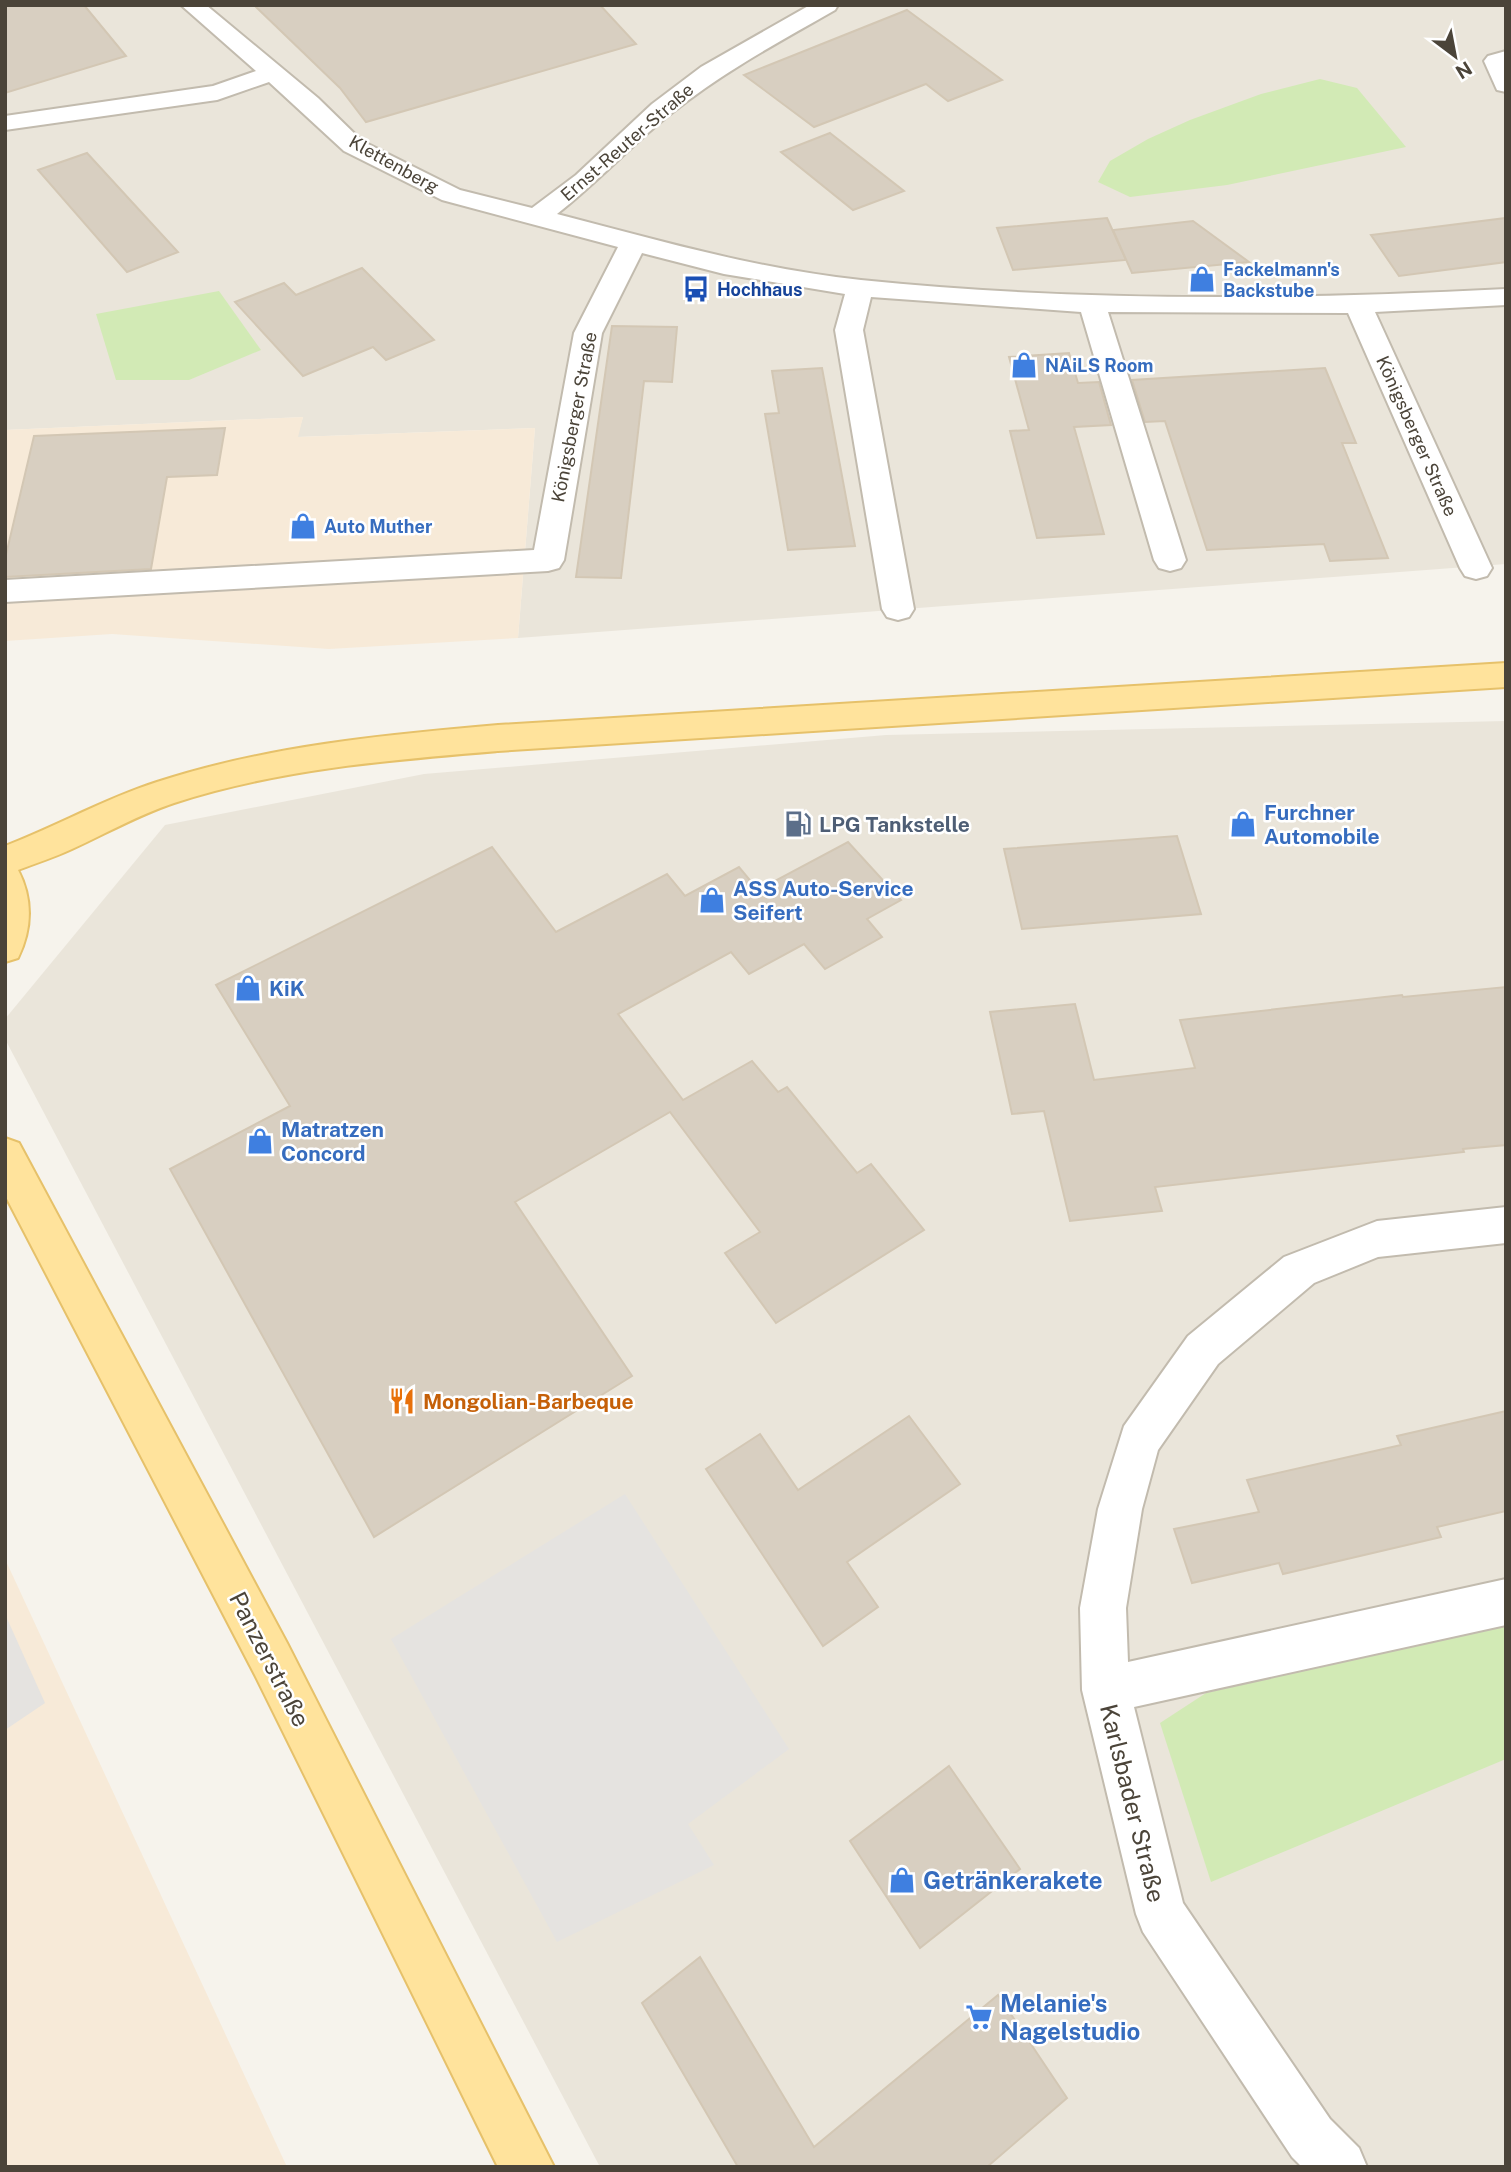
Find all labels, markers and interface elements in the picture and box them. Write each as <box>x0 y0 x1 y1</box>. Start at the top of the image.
north arrow <box>1420 21 1490 91</box>
text: N <box>1452 57 1476 84</box>
street label: Ernst-Reuter-Straße <box>556 79 698 205</box>
street label: Klettenberg <box>345 131 443 197</box>
place label: Fackelmann's Backstube <box>1223 259 1340 301</box>
shop icon: Fackelmann's Backstube <box>1187 264 1217 294</box>
bus stop icon: Hochhaus <box>681 274 711 304</box>
place label: Hochhaus <box>717 279 802 300</box>
street label: Königsberger Straße <box>547 330 601 504</box>
shop icon: NAiLS Room <box>1009 350 1039 380</box>
street label: Königsberger Straße <box>1372 353 1462 519</box>
place label: NAiLS Room <box>1045 355 1153 376</box>
shop icon: Auto Muther <box>288 511 318 541</box>
place label: Auto Muther <box>324 516 433 537</box>
place label: Furchner Automobile <box>1264 800 1380 849</box>
fuel station icon: LPG Tankstelle <box>783 809 813 839</box>
shop icon: Furchner Automobile <box>1228 809 1258 839</box>
place label: LPG Tankstelle <box>819 812 970 837</box>
place label: ASS Auto-Service Seifert <box>733 876 914 925</box>
shop icon: ASS Auto-Service Seifert <box>697 885 727 915</box>
shop icon: KiK <box>233 973 263 1003</box>
place label: KiK <box>269 976 305 1001</box>
place label: Matratzen Concord <box>281 1117 384 1166</box>
shop icon: Matratzen Concord <box>245 1126 275 1156</box>
restaurant icon: Mongolian-Barbeque <box>387 1386 417 1416</box>
place label: Mongolian-Barbeque <box>423 1389 634 1414</box>
street label: Panzerstraße <box>224 1587 316 1731</box>
street label: Karlsbader Straße <box>1095 1701 1171 1905</box>
shop icon: Getränkerakete <box>887 1865 917 1895</box>
place label: Getränkerakete <box>923 1866 1103 1894</box>
place label: Melanie's Nagelstudio <box>1000 1989 1140 2045</box>
supermarket icon: Melanie's Nagelstudio <box>964 2002 994 2032</box>

